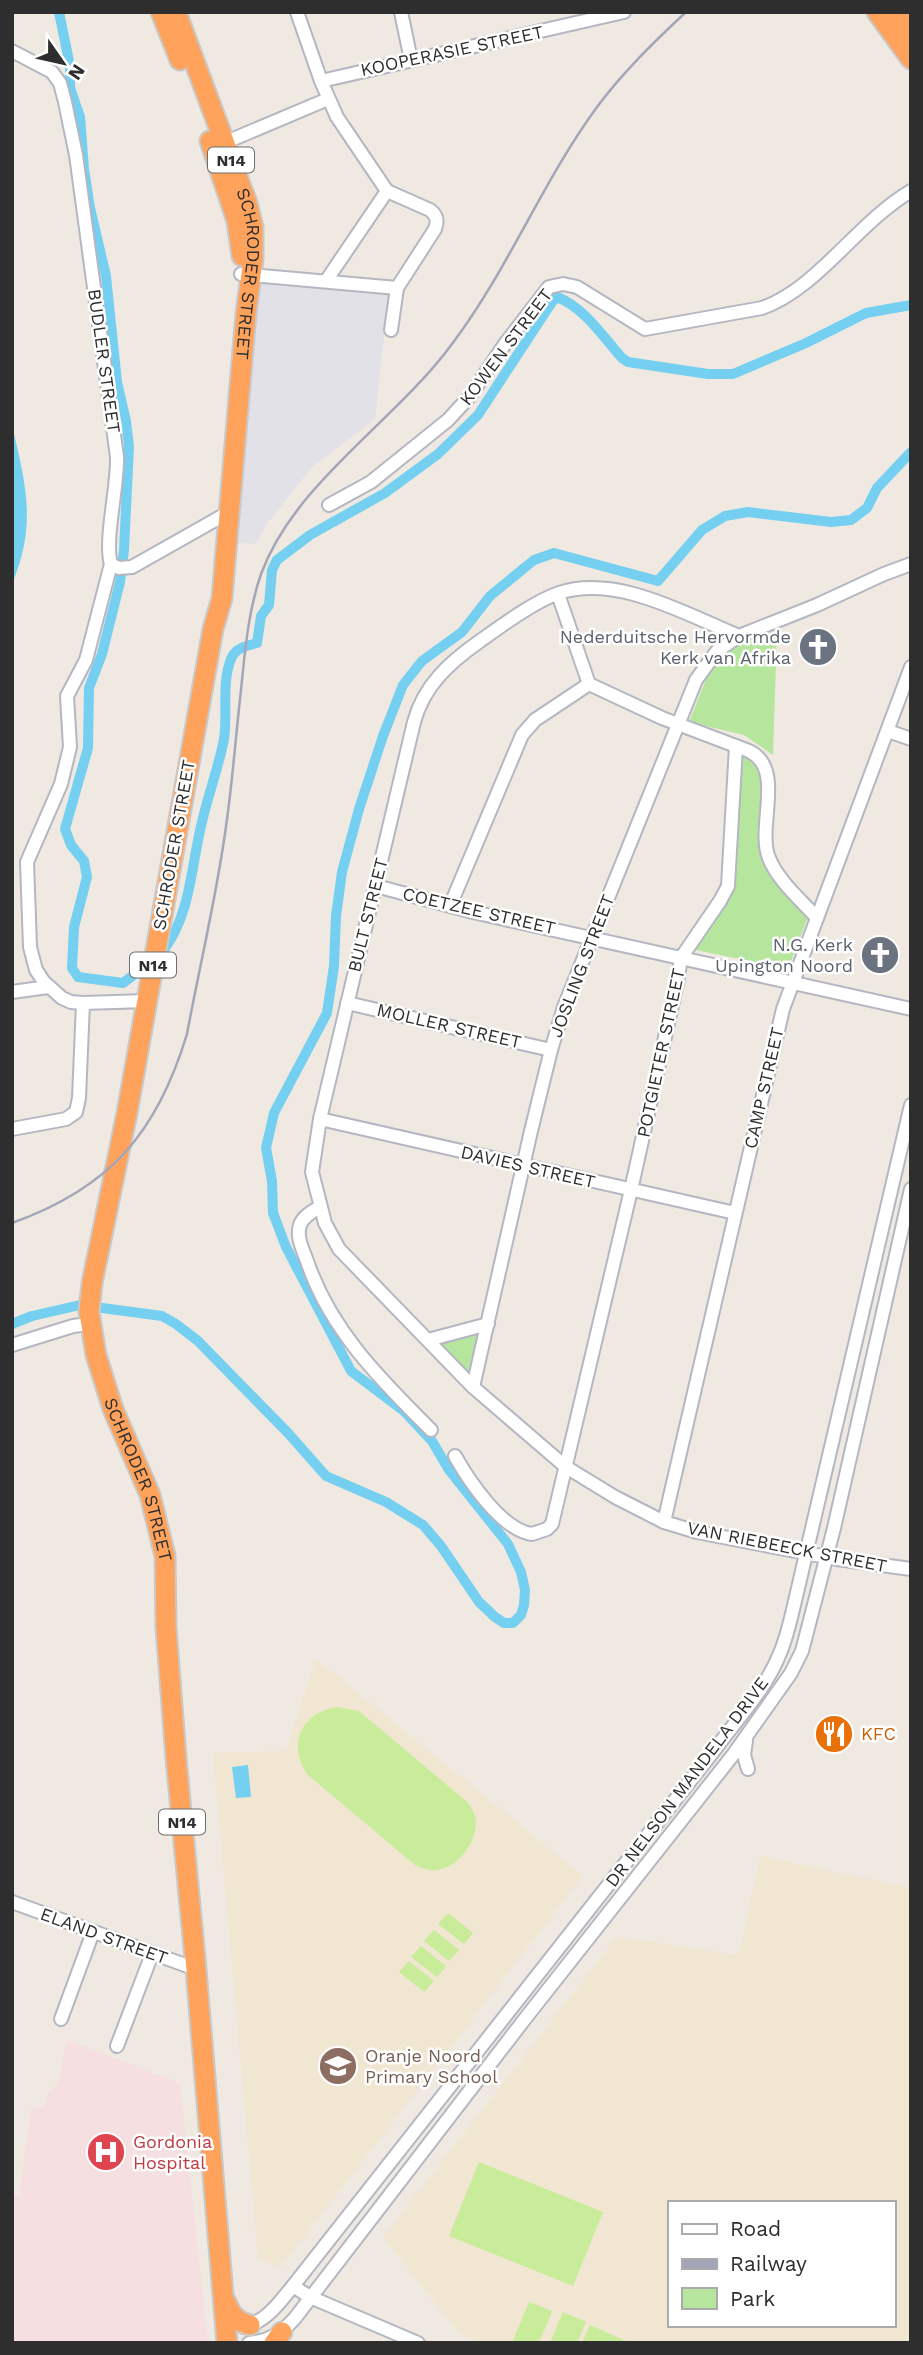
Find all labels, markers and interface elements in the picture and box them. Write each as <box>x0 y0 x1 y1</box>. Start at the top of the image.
street label: KOOPERASIE STREET <box>358 21 545 80</box>
north arrow <box>28 28 98 98</box>
text: N <box>63 60 90 84</box>
road number: N14 <box>208 148 254 172</box>
street label: SCHRODER STREET <box>232 185 264 360</box>
street label: KOWEN STREET <box>455 284 556 409</box>
street label: BUDLER STREET <box>84 287 125 435</box>
place label: Nederduitsche Hervormde Kerk van Afrika <box>560 626 791 668</box>
church icon: Nederduitsche Hervormde Kerk van Afrika <box>797 626 839 668</box>
street label: SCHRODER STREET <box>148 758 199 932</box>
street label: BULT STREET <box>343 855 392 974</box>
street label: COETZEE STREET <box>401 883 558 938</box>
street label: JOSLING STREET <box>545 891 618 1040</box>
place label: N.G. Kerk Upington Noord <box>715 934 853 976</box>
church icon: N.G. Kerk Upington Noord <box>859 934 901 976</box>
road number: N14 <box>130 953 176 978</box>
street label: POTGIETER STREET <box>632 966 689 1139</box>
street label: MOLLER STREET <box>375 999 524 1052</box>
street label: CAMP STREET <box>739 1025 788 1151</box>
street label: DAVIES STREET <box>459 1141 597 1192</box>
street label: SCHRODER STREET <box>100 1395 177 1564</box>
street label: VAN RIEBEECK STREET <box>686 1517 889 1576</box>
street label: DR NELSON MANDELA DRIVE <box>601 1673 772 1891</box>
restaurant icon: KFC <box>813 1713 855 1755</box>
place label: KFC <box>861 1723 896 1744</box>
road number: N14 <box>159 1810 205 1834</box>
street label: ELAND STREET <box>38 1903 171 1968</box>
school or university icon: Oranje Noord Primary School <box>317 2045 359 2087</box>
place label: Oranje Noord Primary School <box>365 2045 498 2087</box>
hospital icon: Gordonia Hospital <box>85 2131 127 2173</box>
place label: Gordonia Hospital <box>133 2131 212 2173</box>
legend <box>668 2201 895 2327</box>
text: Road <box>730 2216 781 2241</box>
text: Railway <box>730 2251 807 2276</box>
text: Park <box>730 2286 775 2311</box>

